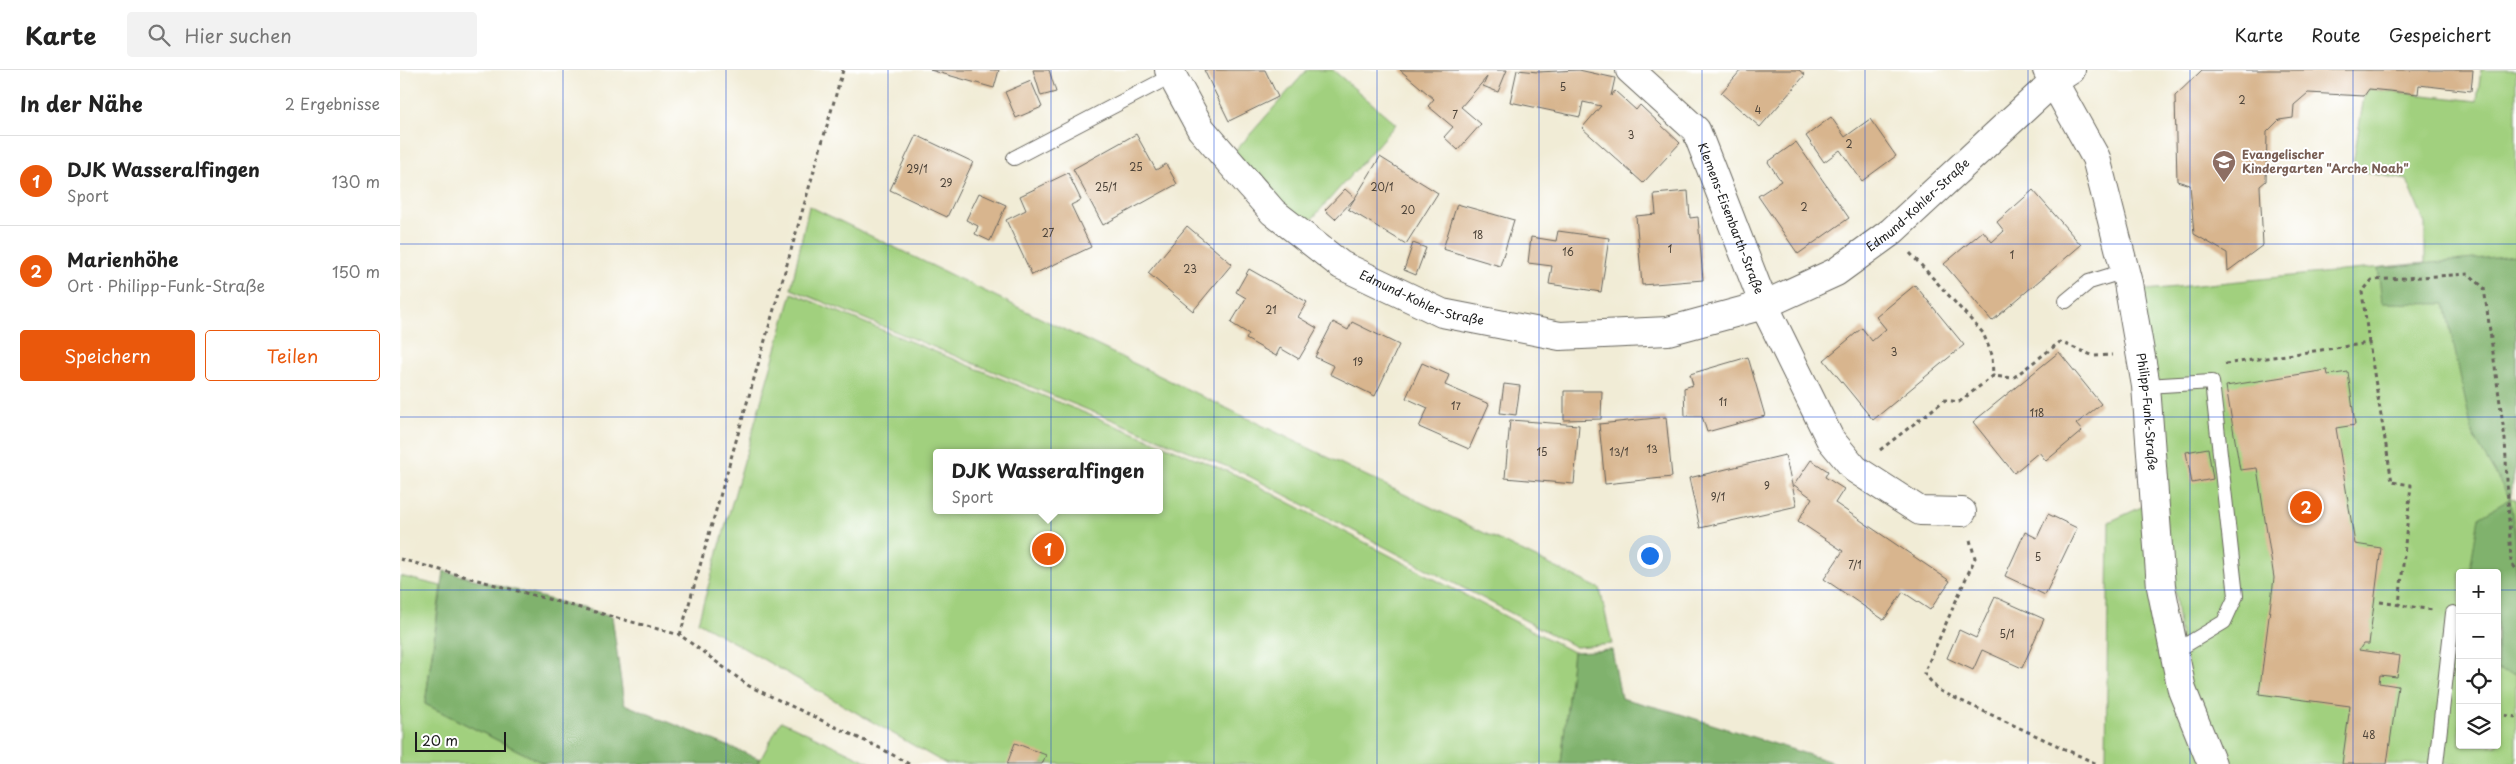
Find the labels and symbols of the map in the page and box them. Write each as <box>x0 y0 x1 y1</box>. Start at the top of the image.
house number: 5 <box>1560 79 1566 94</box>
house number: 2 <box>2238 92 2246 107</box>
house number: 4 <box>1755 102 1762 117</box>
house number: 7 <box>1452 107 1458 122</box>
house number: 3 <box>1628 127 1634 142</box>
house number: 2 <box>1845 136 1853 151</box>
street label: Klemens-Eisenbarth-Straße <box>1694 140 1769 296</box>
place label: Evangelischer Kindergarten "Arche Noah" <box>2242 145 2409 177</box>
school or university icon: Evangelischer Kindergarten "Arche Noah" <box>2211 149 2237 183</box>
street label: Edmund-Kohler-Straße <box>1862 154 1973 255</box>
house number: 25 <box>1129 159 1143 174</box>
house number: 29/1 <box>906 161 928 176</box>
house number: 29 <box>940 175 953 190</box>
house number: 25/1 <box>1095 179 1117 194</box>
house number: 20/1 <box>1371 179 1393 194</box>
house number: 2 <box>1800 199 1808 214</box>
house number: 20 <box>1401 202 1415 217</box>
house number: 27 <box>1042 225 1055 240</box>
house number: 18 <box>1473 227 1483 242</box>
house number: 1 <box>1668 241 1672 256</box>
house number: 16 <box>1562 244 1574 259</box>
house number: 1 <box>2010 247 2014 262</box>
house number: 23 <box>1183 261 1197 276</box>
street label: Edmund-Kohler-Straße <box>1357 265 1486 329</box>
house number: 21 <box>1265 302 1277 317</box>
house number: 3 <box>1891 344 1897 359</box>
street label: Philipp-Funk-Straße <box>2132 351 2162 471</box>
house number: 19 <box>1353 354 1363 369</box>
house number: 11 <box>1719 394 1727 409</box>
house number: 17 <box>1451 398 1462 413</box>
house number: 118 <box>2030 405 2044 420</box>
house number: 13 <box>1646 441 1658 456</box>
house number: 15 <box>1537 444 1547 459</box>
house number: 13/1 <box>1609 444 1629 459</box>
house number: 9 <box>1764 478 1770 493</box>
pin: 2 <box>2290 488 2322 526</box>
house number: 9/1 <box>1711 489 1725 504</box>
pin: 1 <box>1032 530 1064 568</box>
your location <box>1637 543 1663 569</box>
house number: 5 <box>2035 549 2041 564</box>
house number: 7/1 <box>1848 557 1862 572</box>
house number: 5/1 <box>1999 626 2015 641</box>
house number: 48 <box>2363 727 2375 742</box>
scale bar <box>415 729 506 752</box>

